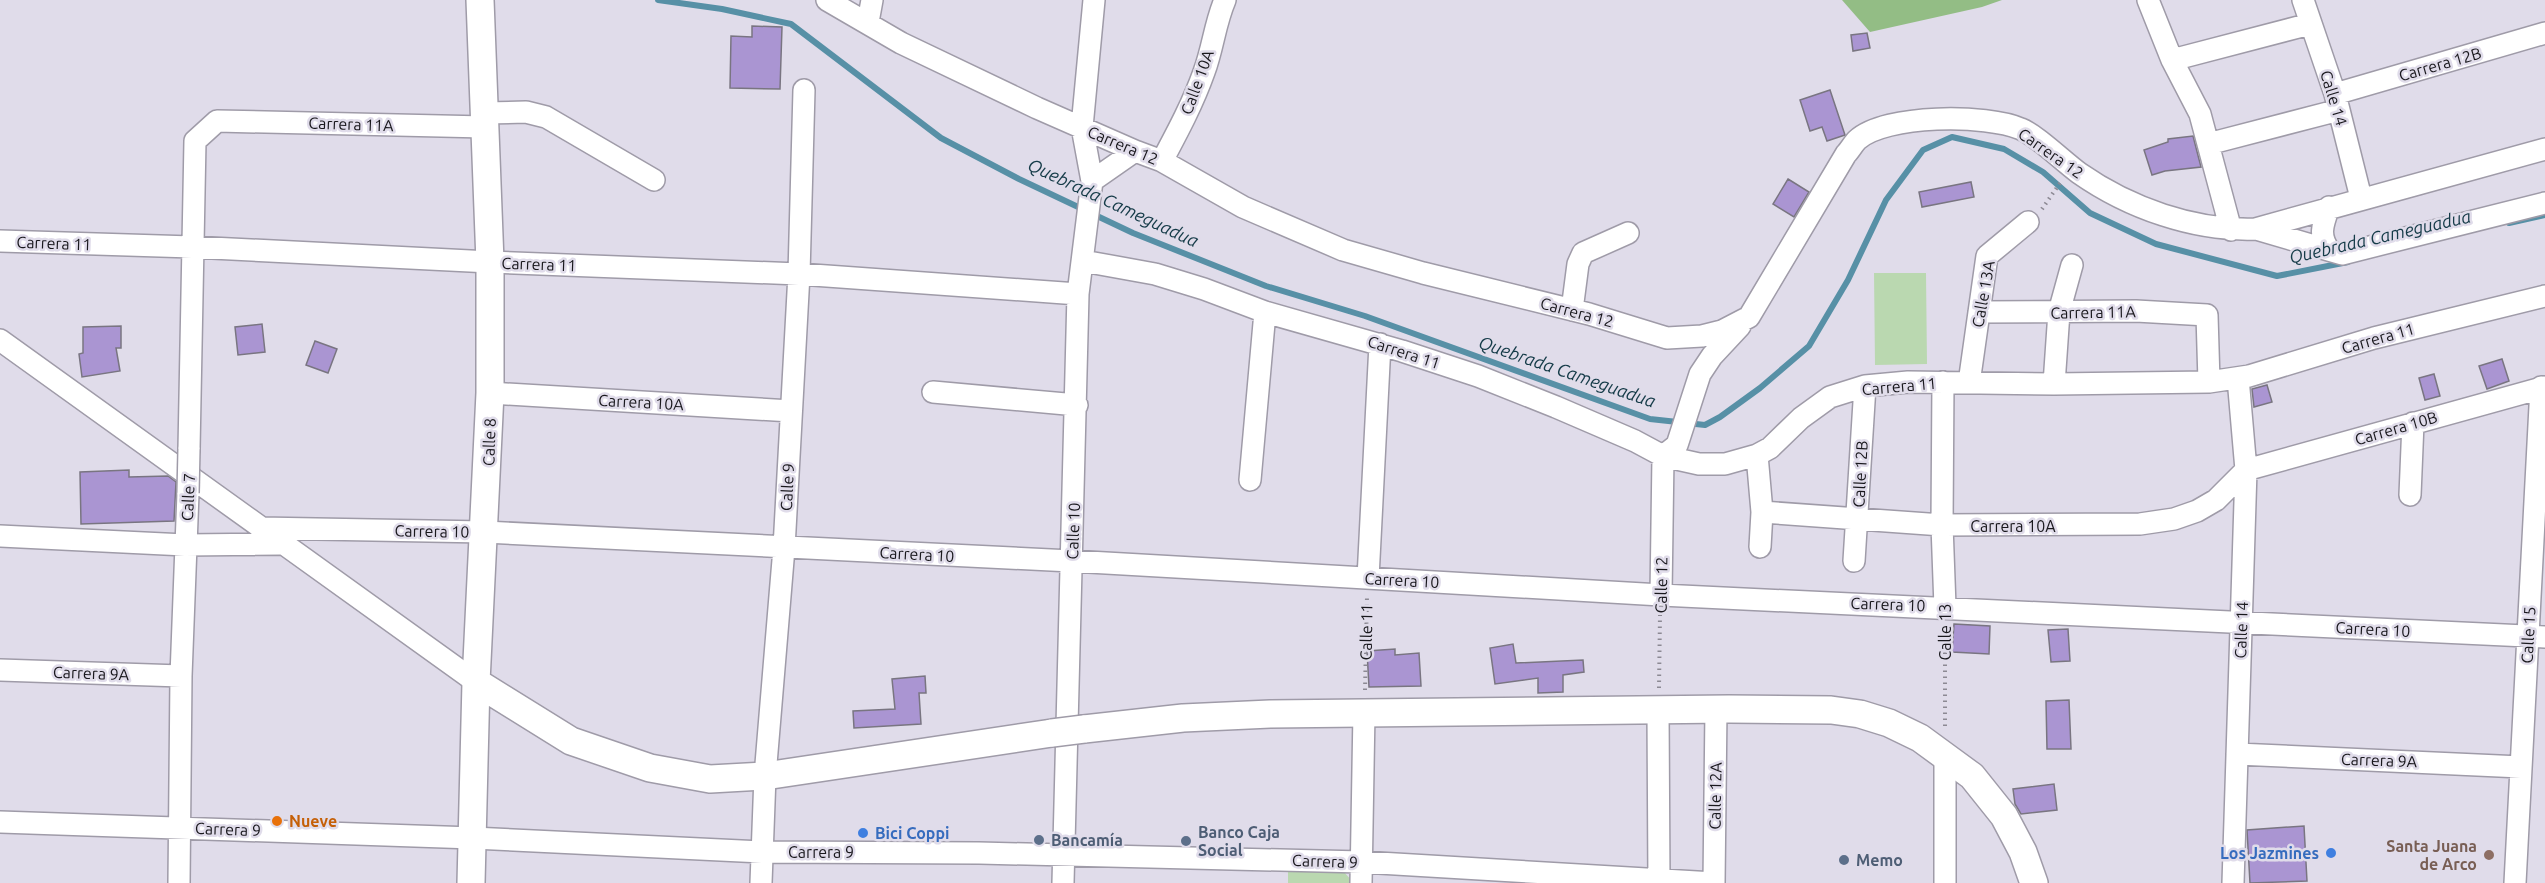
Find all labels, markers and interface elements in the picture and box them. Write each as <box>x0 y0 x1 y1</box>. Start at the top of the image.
street label: Carrera 12B <box>2397 44 2483 84</box>
street label: Calle 10A <box>1177 47 1217 117</box>
street label: Calle 14 <box>2317 68 2351 128</box>
street label: Carrera 11A <box>308 114 395 135</box>
street label: Carrera 12 <box>1085 122 1161 168</box>
street label: Carrera 12 <box>2015 124 2087 182</box>
water label: Quebrada Cameguadua <box>1025 154 1202 251</box>
water label: Quebrada Cameguadua <box>2287 205 2473 268</box>
street label: Carrera 11 <box>16 233 92 253</box>
street label: Carrera 11 <box>501 254 577 274</box>
street label: Calle 13A <box>1968 259 1998 329</box>
street label: Carrera 12 <box>1538 294 1616 330</box>
street label: Carrera 11A <box>2050 302 2136 322</box>
street label: Carrera 11 <box>2339 319 2417 357</box>
water label: Quebrada Cameguadua <box>1476 331 1659 412</box>
street label: Carrera 11 <box>1366 332 1442 372</box>
street label: Carrera 11 <box>1861 374 1937 398</box>
street label: Carrera 10A <box>598 391 685 413</box>
street label: Carrera 10B <box>2353 408 2439 448</box>
street label: Calle 8 <box>479 418 499 466</box>
street label: Calle 12B <box>1849 440 1871 508</box>
street label: Calle 9 <box>777 463 797 511</box>
street label: Calle 7 <box>178 473 198 521</box>
street label: Calle 10 <box>1063 502 1083 560</box>
street label: Carrera 10A <box>1970 517 2056 535</box>
street label: Carrera 10 <box>394 521 470 541</box>
street label: Carrera 10 <box>879 543 955 565</box>
street label: Calle 12 <box>1652 556 1670 614</box>
street label: Carrera 10 <box>1364 569 1440 591</box>
street label: Carrera 10 <box>1850 594 1926 614</box>
street label: Calle 14 <box>2231 601 2251 659</box>
street label: Calle 11 <box>1357 603 1375 661</box>
street label: Calle 13 <box>1936 604 1954 660</box>
street label: Calle 15 <box>2518 606 2538 664</box>
street label: Carrera 10 <box>2335 618 2411 640</box>
street label: Carrera 9A <box>53 663 130 683</box>
street label: Carrera 9A <box>2341 750 2418 770</box>
street label: Calle 12A <box>1705 762 1725 830</box>
place label: Nueve <box>289 812 337 830</box>
marker: Nueve <box>270 814 284 828</box>
street label: Carrera 9 <box>195 819 261 839</box>
place label: Banco Caja Social <box>1198 823 1280 859</box>
place label: Bici Coppi <box>875 824 949 842</box>
marker: Bici Coppi <box>856 826 870 840</box>
place label: Bancamía <box>1051 831 1123 849</box>
marker: Bancamía <box>1032 833 1046 847</box>
marker: Banco Caja Social <box>1179 834 1193 848</box>
place label: Santa Juana de Arco <box>2386 837 2477 873</box>
street label: Carrera 9 <box>788 843 854 861</box>
place label: Los Jazmines <box>2220 844 2319 862</box>
marker: Los Jazmines <box>2324 846 2338 860</box>
marker: Santa Juana de Arco <box>2482 848 2496 862</box>
street label: Carrera 9 <box>1292 851 1358 871</box>
place label: Memo <box>1856 851 1903 869</box>
marker: Memo <box>1837 853 1851 867</box>

